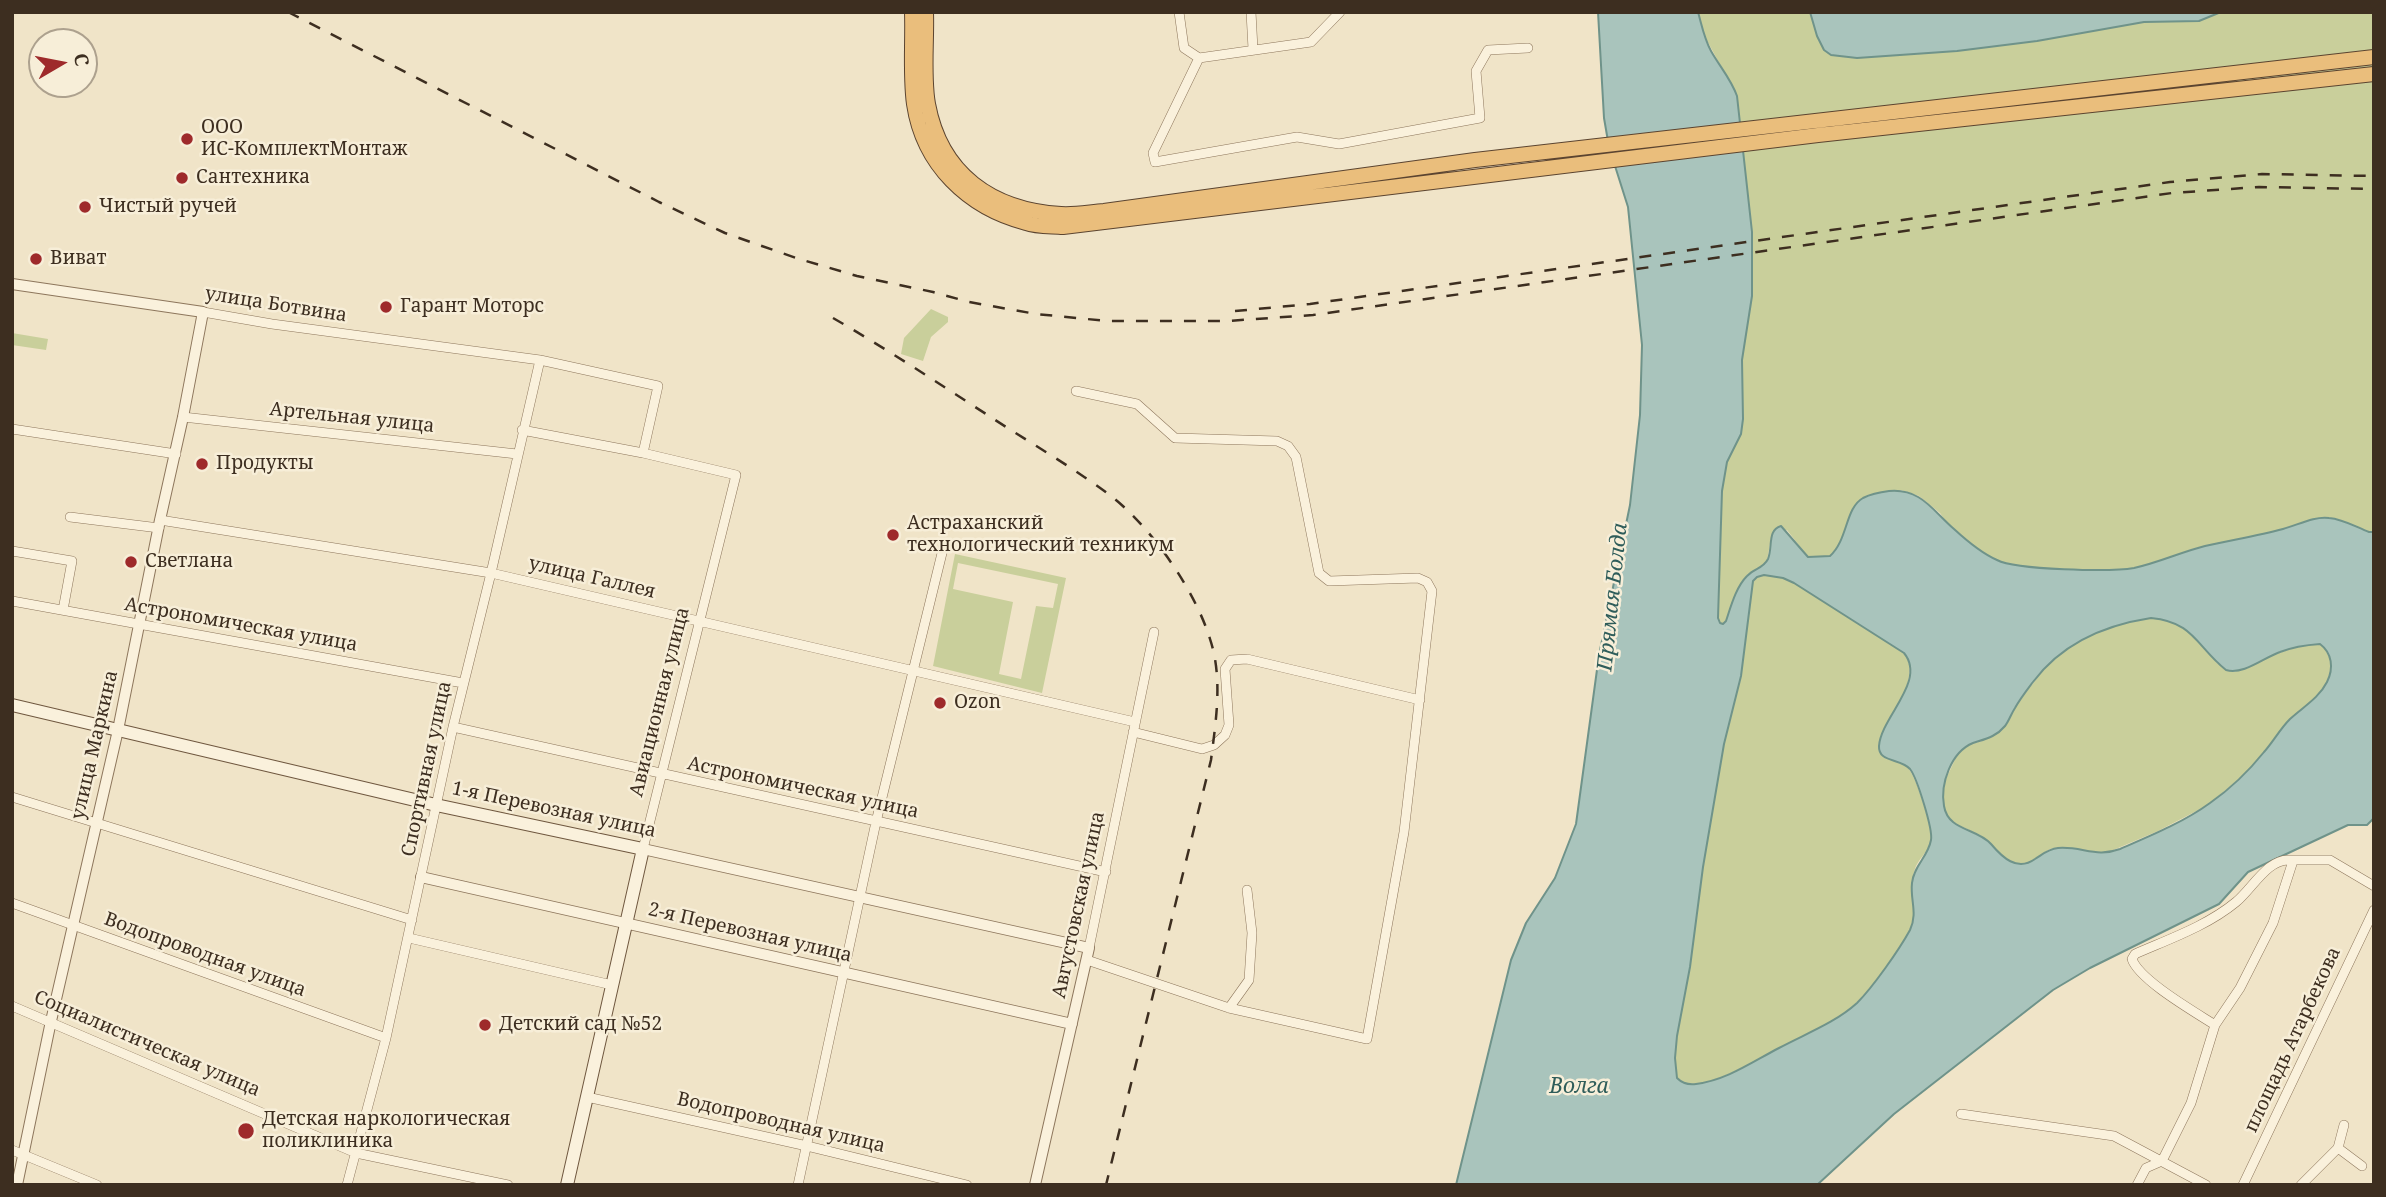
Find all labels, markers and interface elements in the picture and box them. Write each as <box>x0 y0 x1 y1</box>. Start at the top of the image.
north arrow <box>28 28 98 98</box>
text: С <box>68 51 96 68</box>
place label: ООО ИС-КомплектМонтаж <box>201 117 408 161</box>
marker: ООО ИС-КомплектМонтаж <box>179 131 195 147</box>
place label: Сантехника <box>196 167 310 189</box>
marker: Сантехника <box>174 170 190 186</box>
place label: Чистый ручей <box>99 196 237 218</box>
marker: Чистый ручей <box>77 199 93 215</box>
place label: Виват <box>50 248 107 270</box>
marker: Виват <box>28 251 44 267</box>
street label: улица Ботвина <box>203 283 349 327</box>
place label: Гарант Моторс <box>400 296 544 318</box>
marker: Гарант Моторс <box>378 299 394 315</box>
street label: Артельная улица <box>268 398 436 438</box>
place label: Продукты <box>216 453 313 475</box>
marker: Продукты <box>194 456 210 472</box>
place label: Астраханский технологический техникум <box>907 513 1174 557</box>
water label: Прямая Болда <box>1593 522 1633 672</box>
marker: Астраханский технологический техникум <box>885 527 901 543</box>
place label: Светлана <box>145 551 233 573</box>
street label: улица Галлея <box>526 552 658 604</box>
marker: Светлана <box>123 554 139 570</box>
street label: Астрономическая улица <box>123 593 359 657</box>
street label: Авиационная улица <box>625 605 695 799</box>
street label: улица Маркина <box>67 668 123 822</box>
street label: Спортивная улица <box>397 679 457 859</box>
place label: Ozon <box>954 692 1001 714</box>
marker: Ozon <box>932 695 948 711</box>
street label: Астрономическая улица <box>685 752 921 824</box>
street label: 1-я Перевозная улица <box>450 777 658 843</box>
street label: Августовская улица <box>1048 809 1110 1001</box>
street label: 2-я Перевозная улица <box>646 898 854 968</box>
street label: Водопроводная улица <box>101 908 309 1002</box>
street label: площадь Атарбекова <box>2240 944 2346 1136</box>
street label: Социалистическая улица <box>30 986 264 1102</box>
place label: Детский сад №52 <box>499 1014 662 1036</box>
marker: Детский сад №52 <box>477 1017 493 1033</box>
water label: Волга <box>1549 1074 1609 1100</box>
street label: Водопроводная улица <box>675 1088 887 1158</box>
place label: Детская наркологическая поликлиника <box>262 1109 510 1153</box>
marker: Детская наркологическая поликлиника <box>236 1121 256 1141</box>

